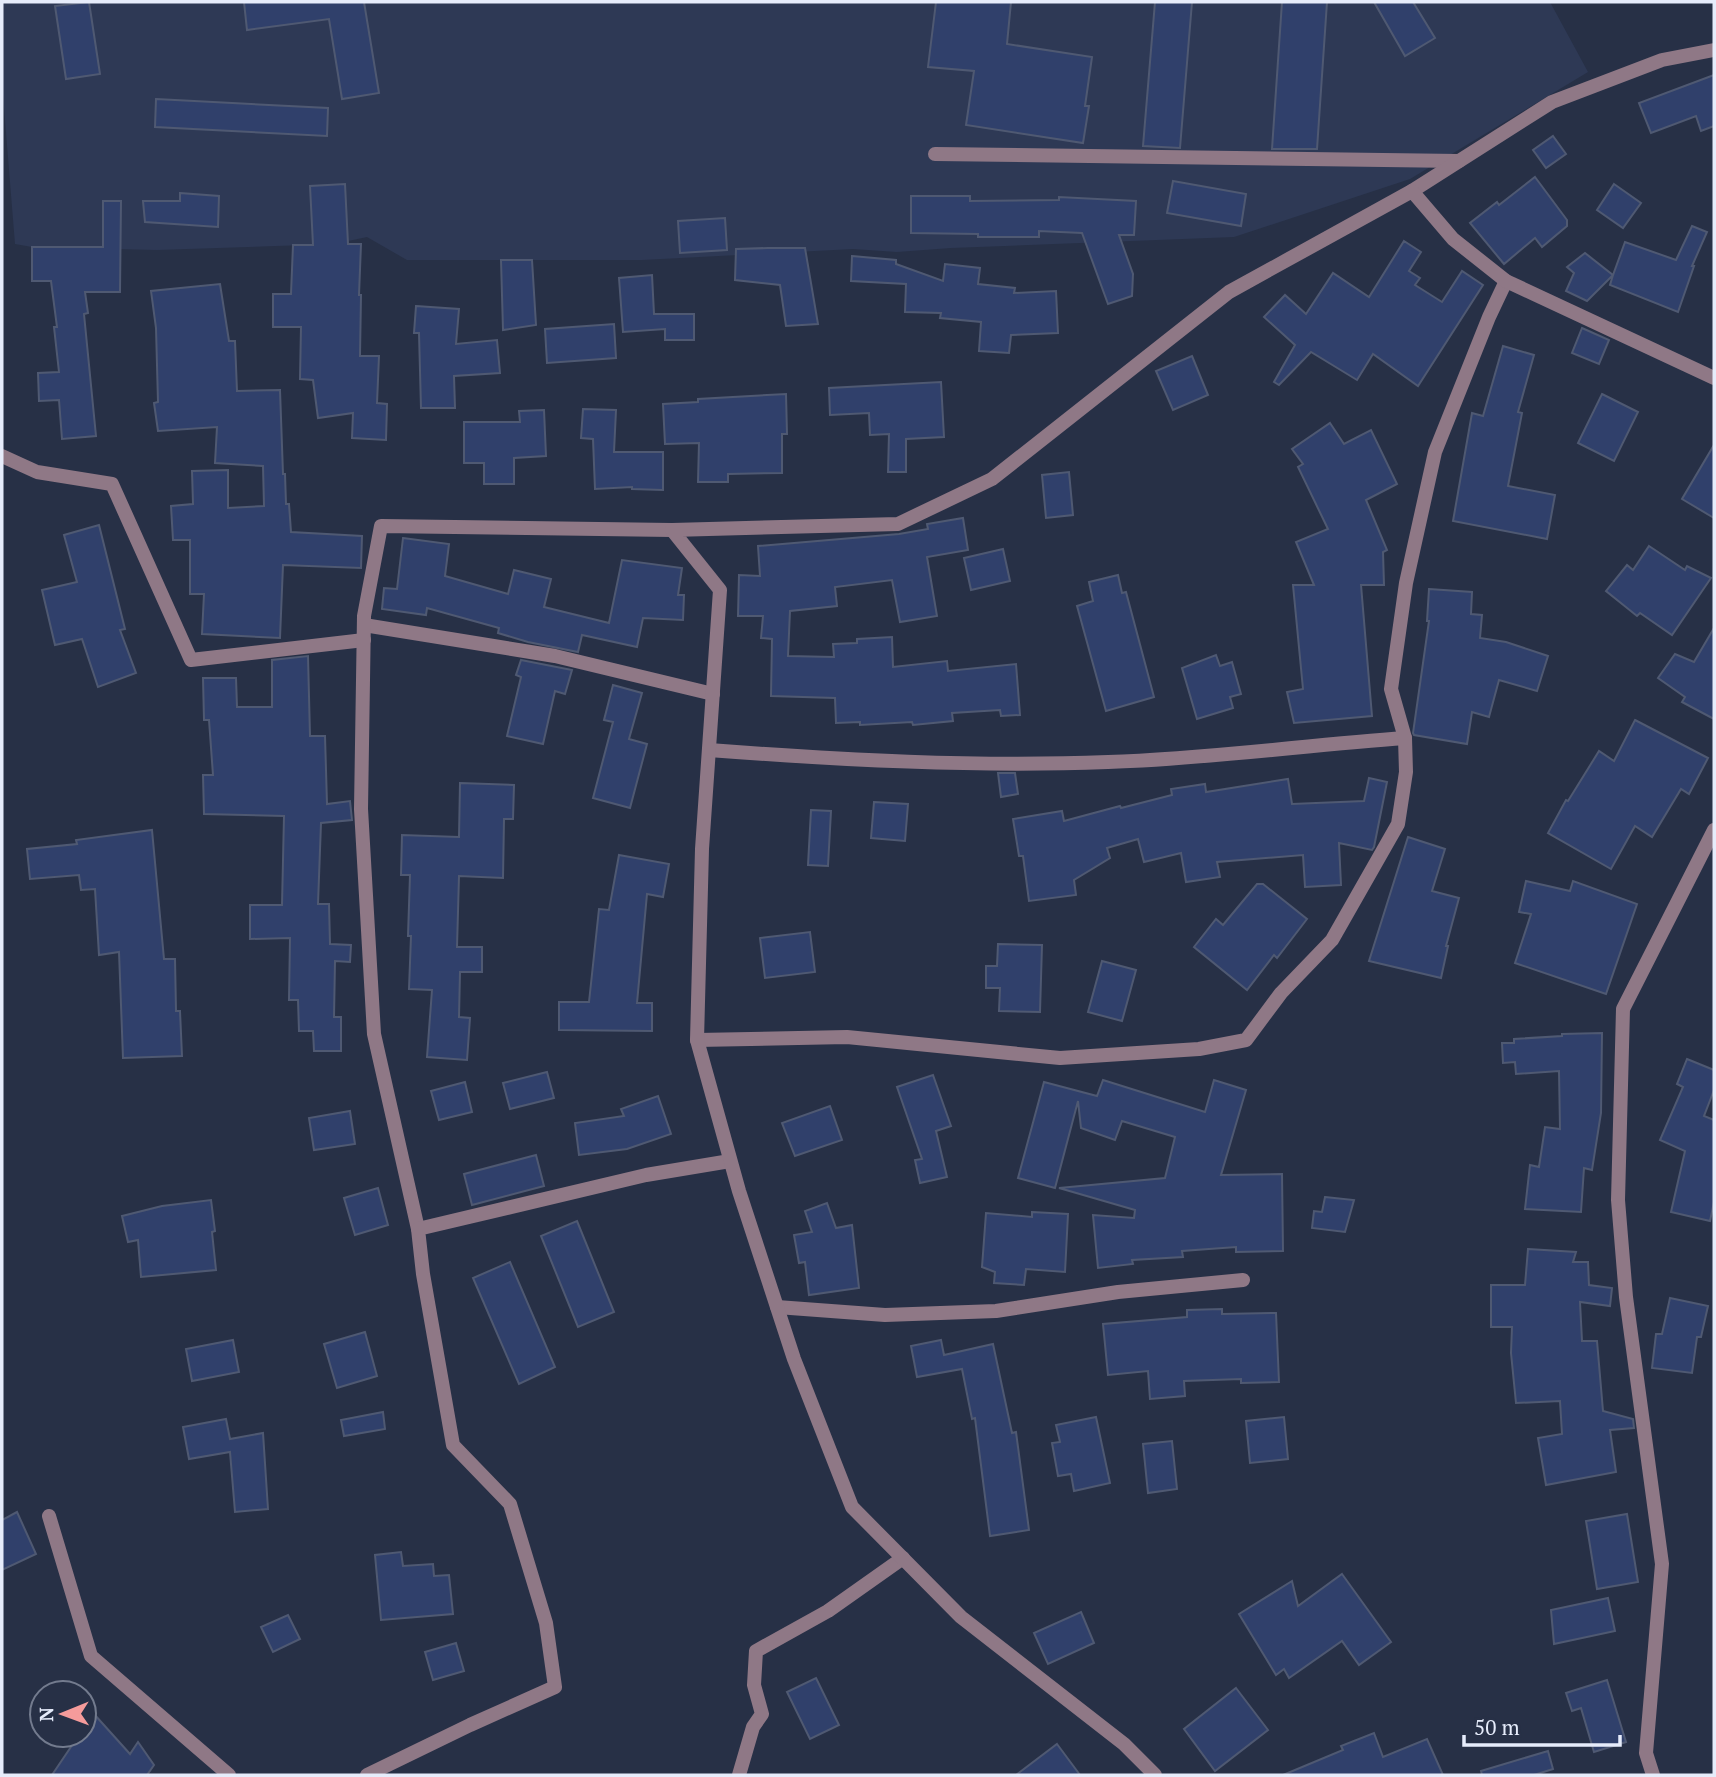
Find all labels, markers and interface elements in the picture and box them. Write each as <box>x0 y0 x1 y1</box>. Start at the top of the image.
north arrow <box>28 1679 98 1749</box>
scale bar <box>1464 1704 1620 1748</box>
text: N <box>33 1706 58 1722</box>
text: 50 m <box>1474 1713 1520 1741</box>

